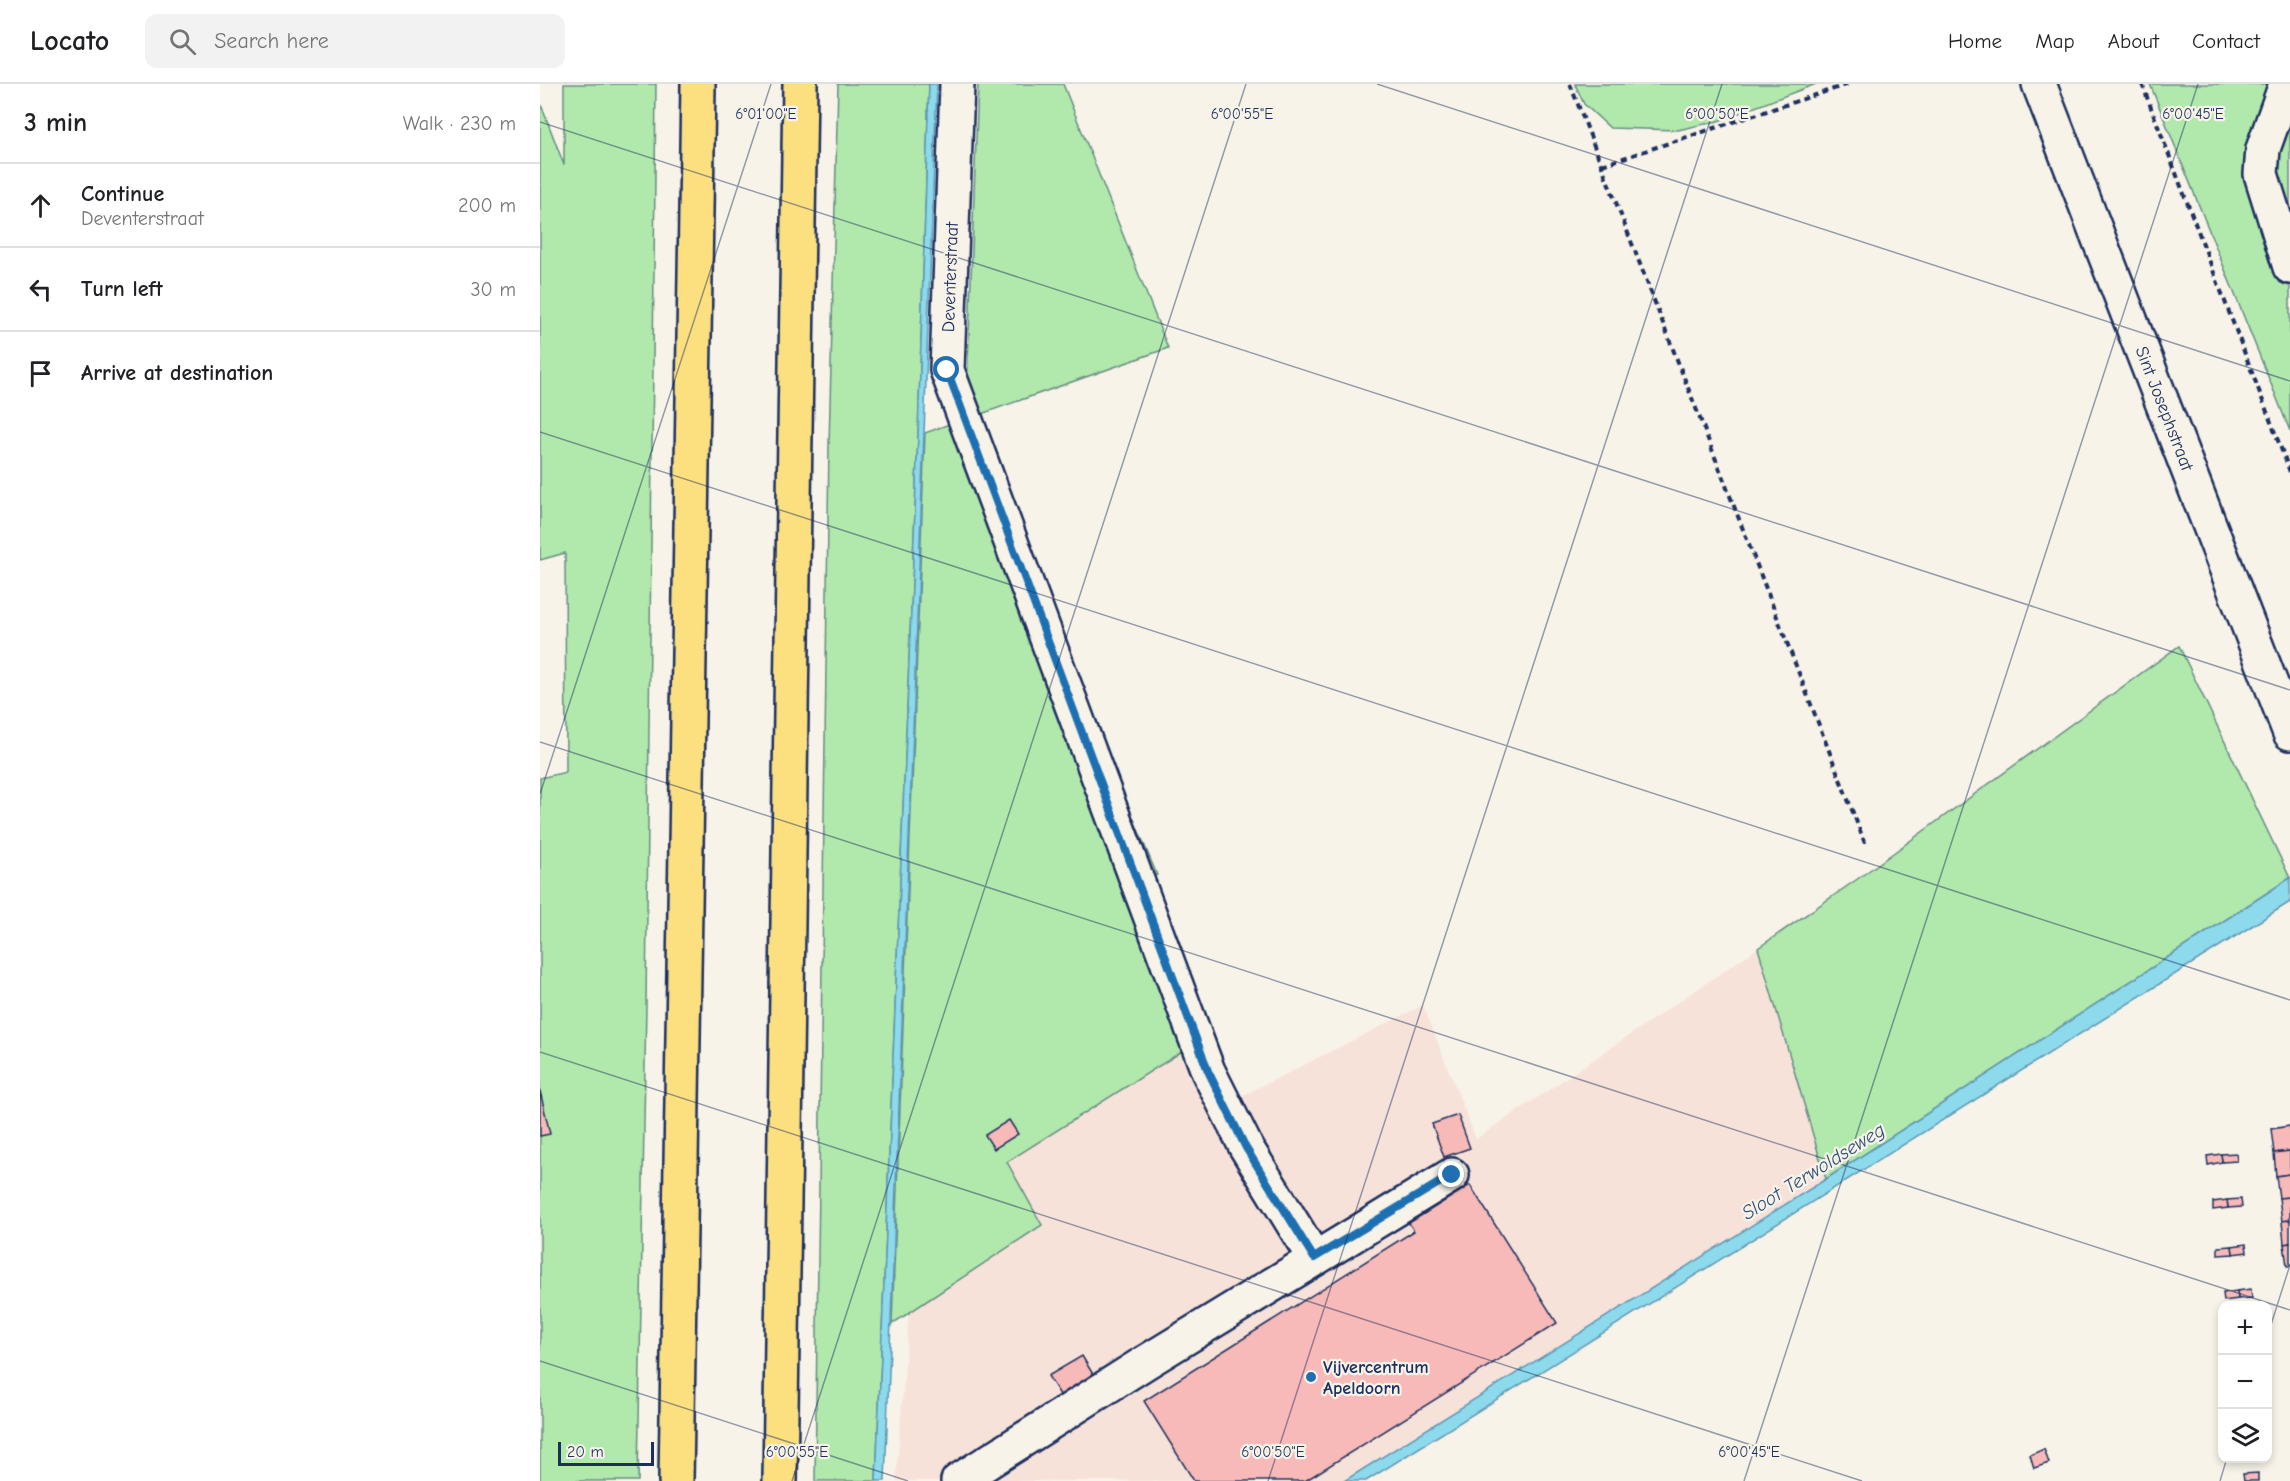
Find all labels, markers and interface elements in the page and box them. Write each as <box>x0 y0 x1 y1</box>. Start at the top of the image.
search box <box>145 14 565 68</box>
text: Locato <box>30 25 109 57</box>
icon: search <box>166 25 199 58</box>
text: Search here <box>214 28 329 54</box>
text: Home <box>1948 29 2002 53</box>
text: Map <box>2035 29 2075 53</box>
text: About <box>2108 29 2159 53</box>
text: Contact <box>2192 29 2260 53</box>
text: 6°01'00"E <box>735 105 797 123</box>
text: 6°00'55"E <box>1211 105 1273 123</box>
text: 6°00'50"E <box>1685 105 1749 123</box>
text: 6°00'45"E <box>2162 105 2224 123</box>
text: 3 min <box>24 108 87 138</box>
text: Walk · 230 m <box>403 112 516 135</box>
text: Continue <box>81 181 164 207</box>
icon: ahead <box>24 189 57 222</box>
text: 200 m <box>458 194 516 217</box>
text: Deventerstraat <box>81 207 204 230</box>
street label: Deventerstraat <box>938 221 963 333</box>
icon: left <box>24 273 57 306</box>
text: Turn left <box>81 276 163 302</box>
text: 30 m <box>470 278 516 301</box>
street label: Sint Josephstraat <box>2131 344 2198 475</box>
route start <box>933 356 959 382</box>
icon: arrive <box>24 357 57 390</box>
text: Arrive at destination <box>81 360 273 386</box>
water label: Sloot Terwoldseweg <box>1737 1118 1889 1225</box>
route end <box>1438 1161 1464 1187</box>
map controls <box>2218 1301 2272 1463</box>
button: + <box>2218 1301 2272 1355</box>
button: − <box>2218 1355 2272 1409</box>
place label: Vijvercentrum Apeldoorn <box>1323 1357 1429 1399</box>
marker: Vijvercentrum Apeldoorn <box>1304 1370 1318 1384</box>
button: layers <box>2218 1409 2272 1463</box>
scale bar <box>558 1439 654 1466</box>
text: 20 m <box>567 1443 604 1461</box>
text: 6°00'55"E <box>766 1443 828 1461</box>
text: 6°00'50"E <box>1241 1443 1305 1461</box>
text: 6°00'45"E <box>1718 1443 1780 1461</box>

